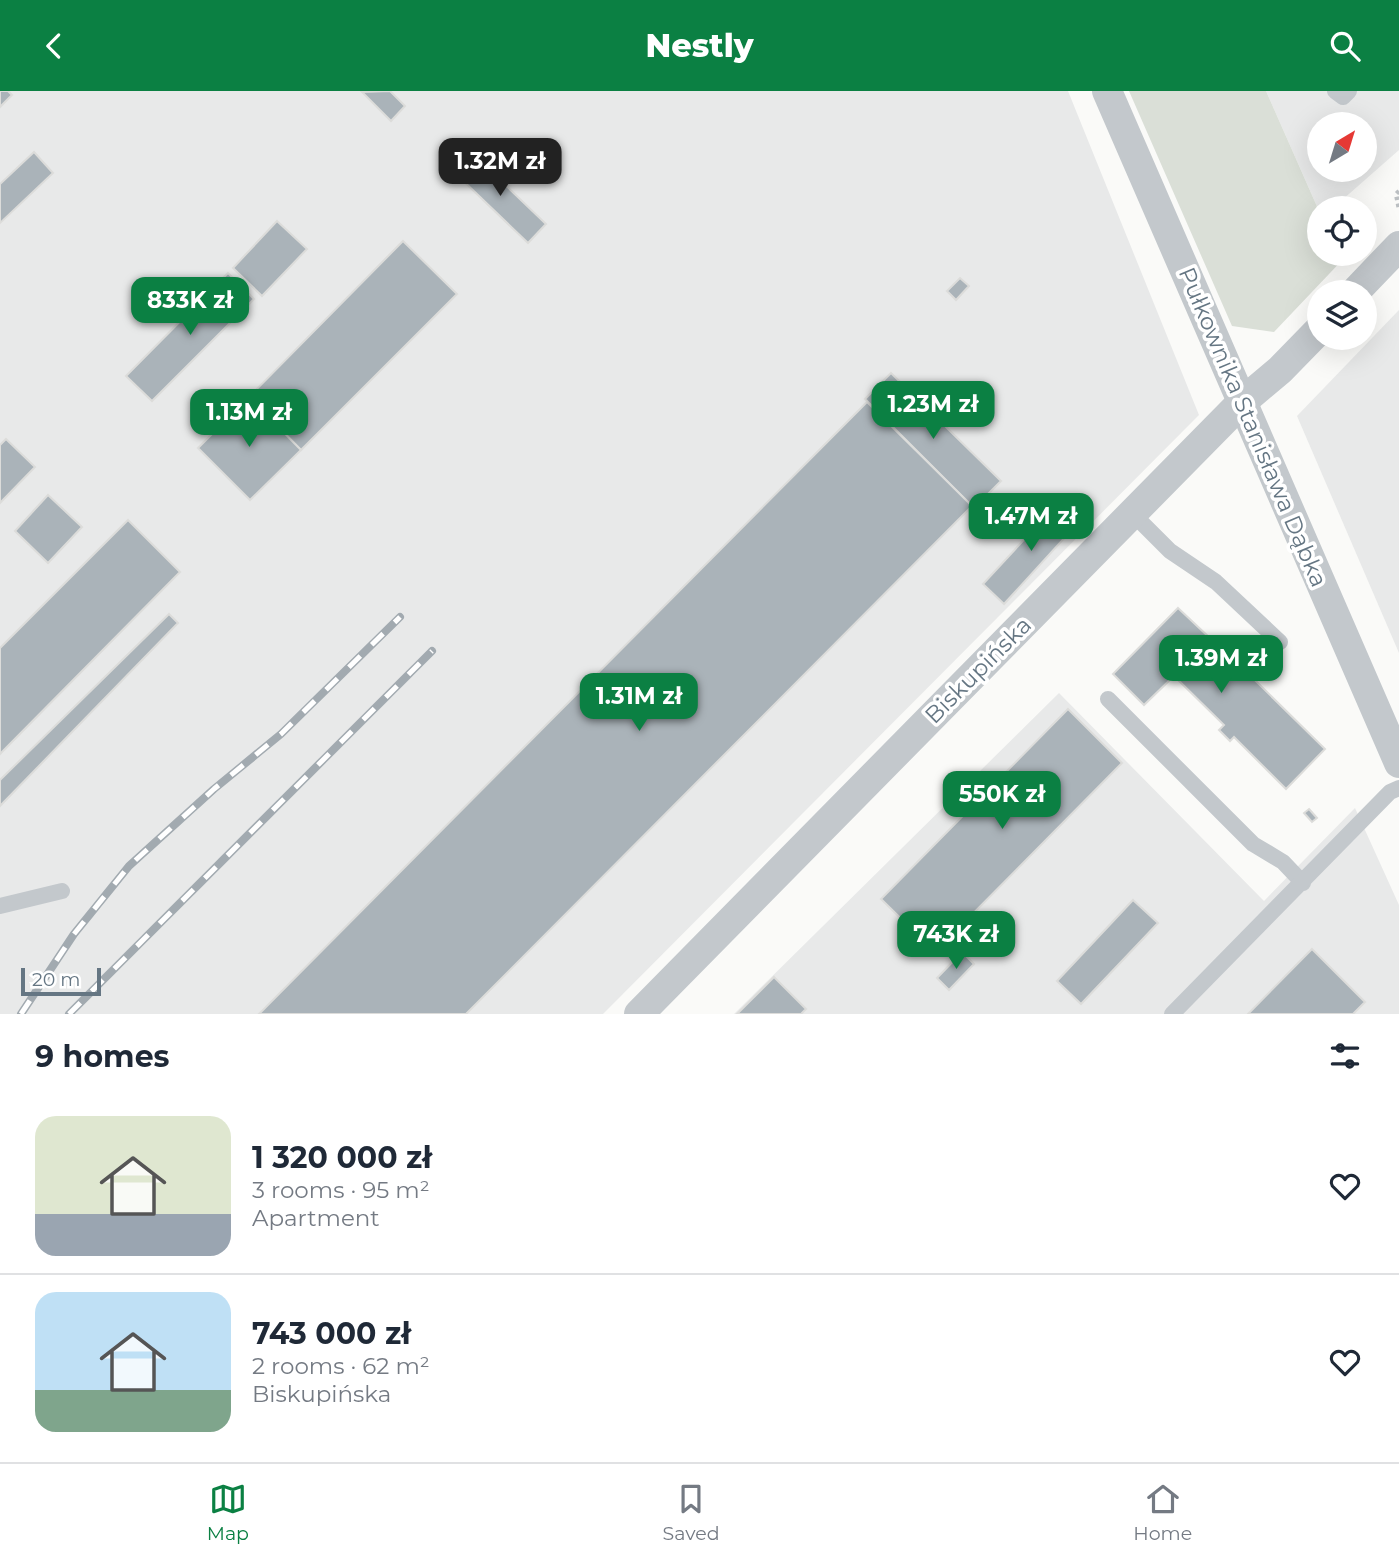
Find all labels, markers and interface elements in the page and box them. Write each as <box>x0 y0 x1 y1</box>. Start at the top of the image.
text: Nestly <box>645 26 754 65</box>
icon: back <box>35 27 73 65</box>
icon: search <box>1326 27 1364 65</box>
north arrow <box>1307 112 1377 182</box>
map controls <box>1307 112 1377 350</box>
pin: 1.32M zł <box>428 139 572 198</box>
text: 1.32M zł <box>455 147 545 175</box>
button: locate <box>1307 196 1377 266</box>
street label: Pułkownika Stanisława Dąbka <box>1173 263 1333 591</box>
pin: 833K zł <box>125 278 255 337</box>
button: layers <box>1307 280 1377 350</box>
text: 833K zł <box>147 286 233 314</box>
pin: 1.23M zł <box>861 381 1005 441</box>
pin: 1.13M zł <box>177 389 321 449</box>
text: 1.23M zł <box>888 390 978 418</box>
text: 1.13M zł <box>206 398 292 426</box>
pin: 1.47M zł <box>959 493 1103 553</box>
text: 1.47M zł <box>985 502 1077 530</box>
street label: Biskupińska <box>919 611 1037 729</box>
pin: 1.39M zł <box>1149 635 1293 695</box>
text: 1.39M zł <box>1175 644 1267 672</box>
pin: 1.31M zł <box>567 673 711 733</box>
text: 1.31M zł <box>596 682 682 710</box>
pin: 550K zł <box>937 771 1067 831</box>
text: 550K zł <box>959 780 1045 808</box>
pin: 743K zł <box>891 911 1021 971</box>
text: 743K zł <box>913 920 999 948</box>
scale bar <box>21 965 102 997</box>
text: 20 m <box>32 968 80 991</box>
icon: filters <box>1326 1037 1364 1075</box>
text: 9 homes <box>35 1038 170 1075</box>
text: 1 320 000 zł <box>252 1139 432 1176</box>
icon: home <box>91 1144 175 1228</box>
icon: heart <box>1326 1167 1364 1205</box>
text: 3 rooms · 95 m² <box>252 1176 430 1204</box>
text: Apartment <box>252 1204 380 1232</box>
text: 743 000 zł <box>252 1315 411 1352</box>
icon: home <box>91 1320 175 1404</box>
icon: heart <box>1326 1343 1364 1381</box>
text: 2 rooms · 62 m² <box>252 1352 430 1380</box>
text: Biskupińska <box>252 1380 391 1408</box>
tab: Map <box>207 1480 249 1545</box>
tab: Saved <box>663 1480 720 1545</box>
tab: Home <box>1133 1480 1192 1545</box>

